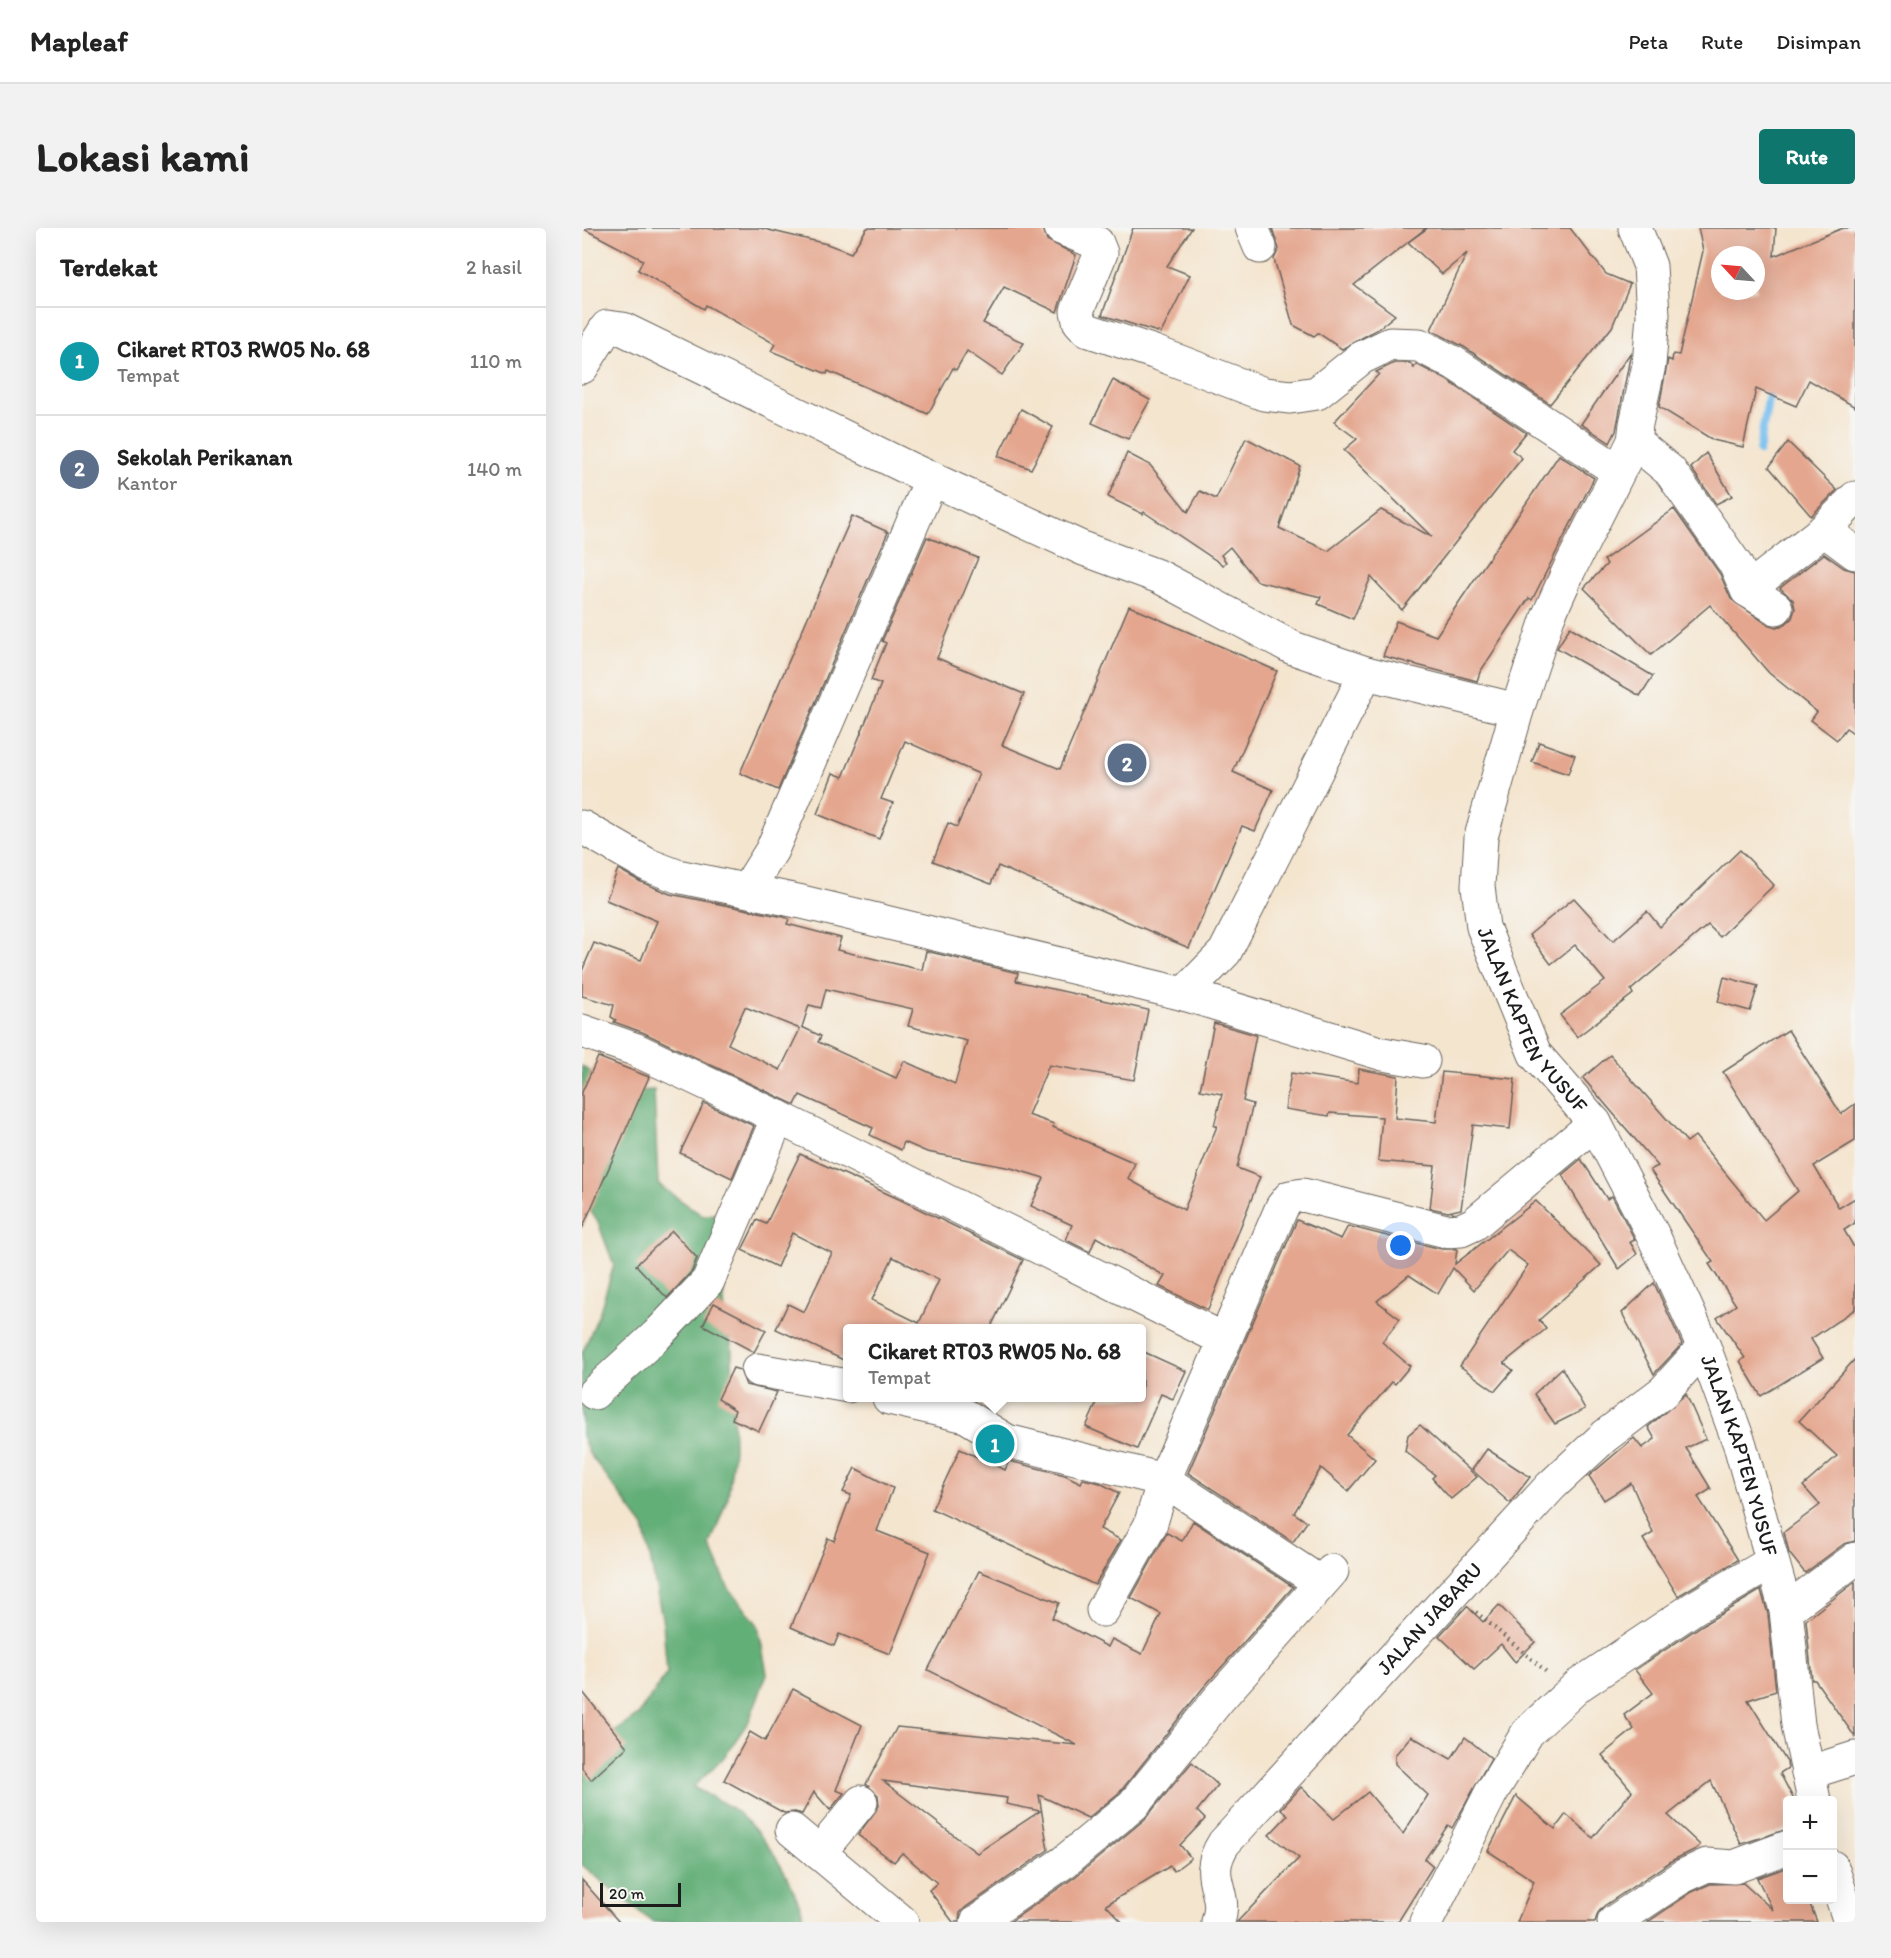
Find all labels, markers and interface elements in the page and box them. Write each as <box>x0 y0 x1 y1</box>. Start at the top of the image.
text: Mapleaf <box>30 24 128 58</box>
text: Peta <box>1628 29 1668 54</box>
text: Rute <box>1701 29 1743 54</box>
text: Disimpan <box>1776 29 1861 54</box>
button: Rute <box>1759 129 1855 184</box>
text: Lokasi kami <box>36 131 250 182</box>
north arrow <box>1711 246 1765 300</box>
text: Terdekat <box>60 251 158 283</box>
text: 2 hasil <box>466 255 522 279</box>
text: Cikaret RT03 RW05 No. 68 <box>117 336 370 363</box>
text: 1 <box>75 349 84 373</box>
text: 110 m <box>470 349 522 373</box>
text: Tempat <box>117 363 180 387</box>
text: Sekolah Perikanan <box>117 444 292 471</box>
text: 2 <box>74 457 85 481</box>
text: 140 m <box>467 457 522 481</box>
text: Kantor <box>117 471 177 495</box>
pin: 2 <box>1108 740 1146 786</box>
street label: JALAN KAPTEN YUSUF <box>1472 923 1593 1118</box>
your location <box>1386 1231 1415 1260</box>
popup <box>843 1324 1146 1402</box>
text: Cikaret RT03 RW05 No. 68 <box>868 1338 1121 1365</box>
street label: JALAN KAPTEN YUSUF <box>1696 1351 1783 1559</box>
text: Tempat <box>868 1365 931 1389</box>
pin: 1 <box>976 1422 1014 1466</box>
street label: JALAN JABARU <box>1371 1557 1487 1680</box>
map controls <box>1783 1796 1837 1904</box>
button: + <box>1783 1796 1837 1850</box>
button: − <box>1783 1850 1837 1904</box>
scale bar <box>600 1880 681 1908</box>
text: 20 m <box>609 1884 644 1903</box>

